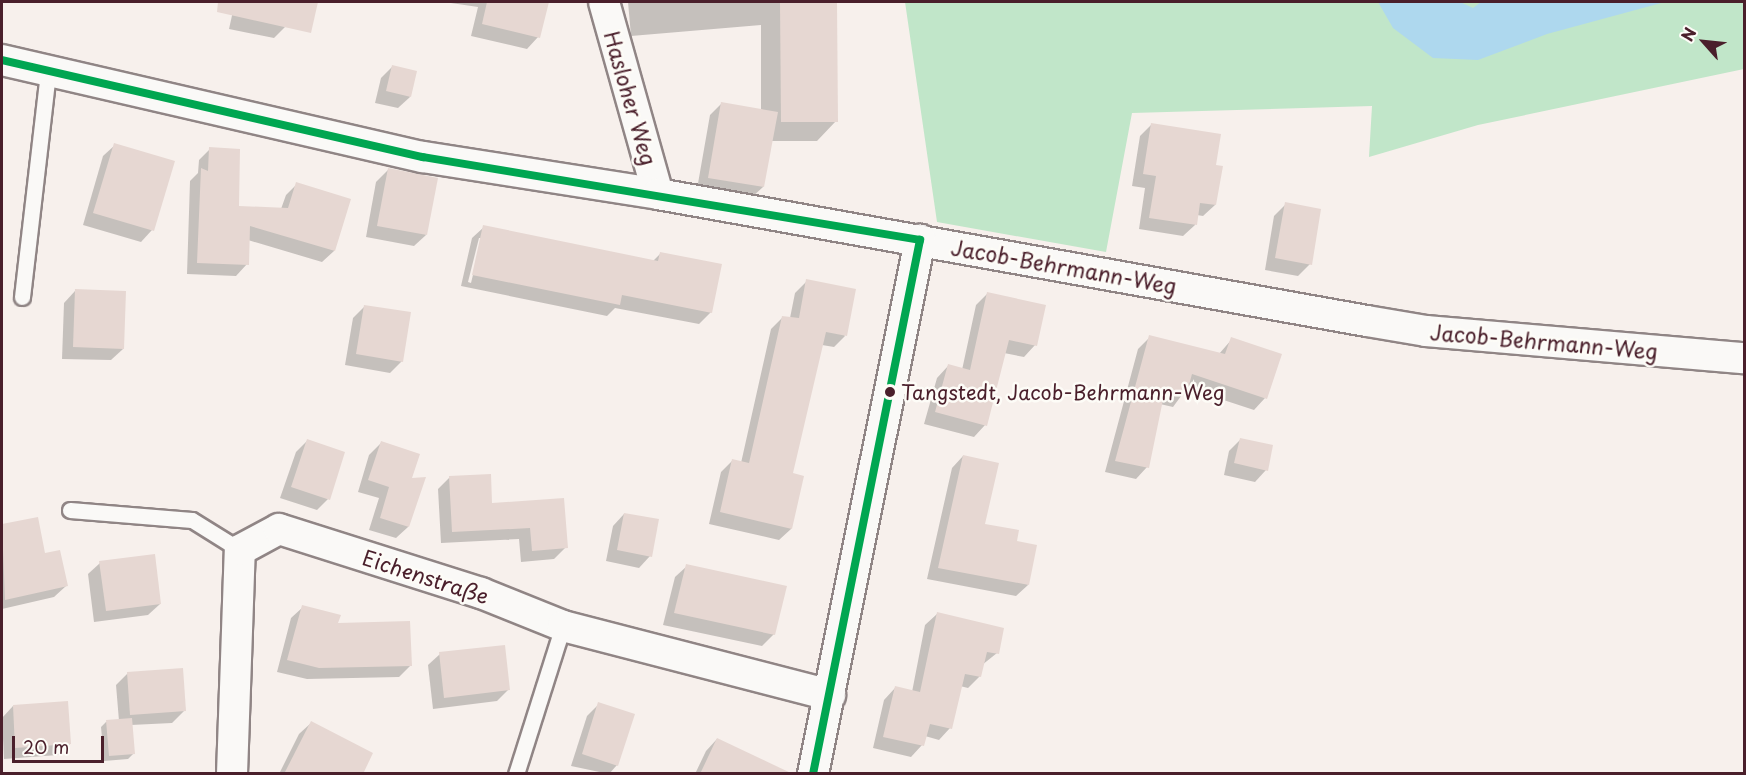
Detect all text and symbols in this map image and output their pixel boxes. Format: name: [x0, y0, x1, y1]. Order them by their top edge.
north arrow: [1674, 12, 1734, 72]
text: N: [1674, 23, 1702, 45]
street label: Hasloher Weg: [600, 27, 662, 169]
street label: Jacob-Behrmann-Weg: [949, 234, 1179, 298]
street label: Jacob-Behrmann-Weg: [1429, 318, 1659, 364]
place label: Tangstedt, Jacob-Behrmann-Weg: [901, 380, 1225, 404]
marker: Tangstedt, Jacob-Behrmann-Weg: [884, 386, 896, 398]
street label: Eichenstraße: [360, 544, 492, 608]
scale bar: [15, 724, 106, 762]
text: 20 m: [23, 733, 69, 760]

